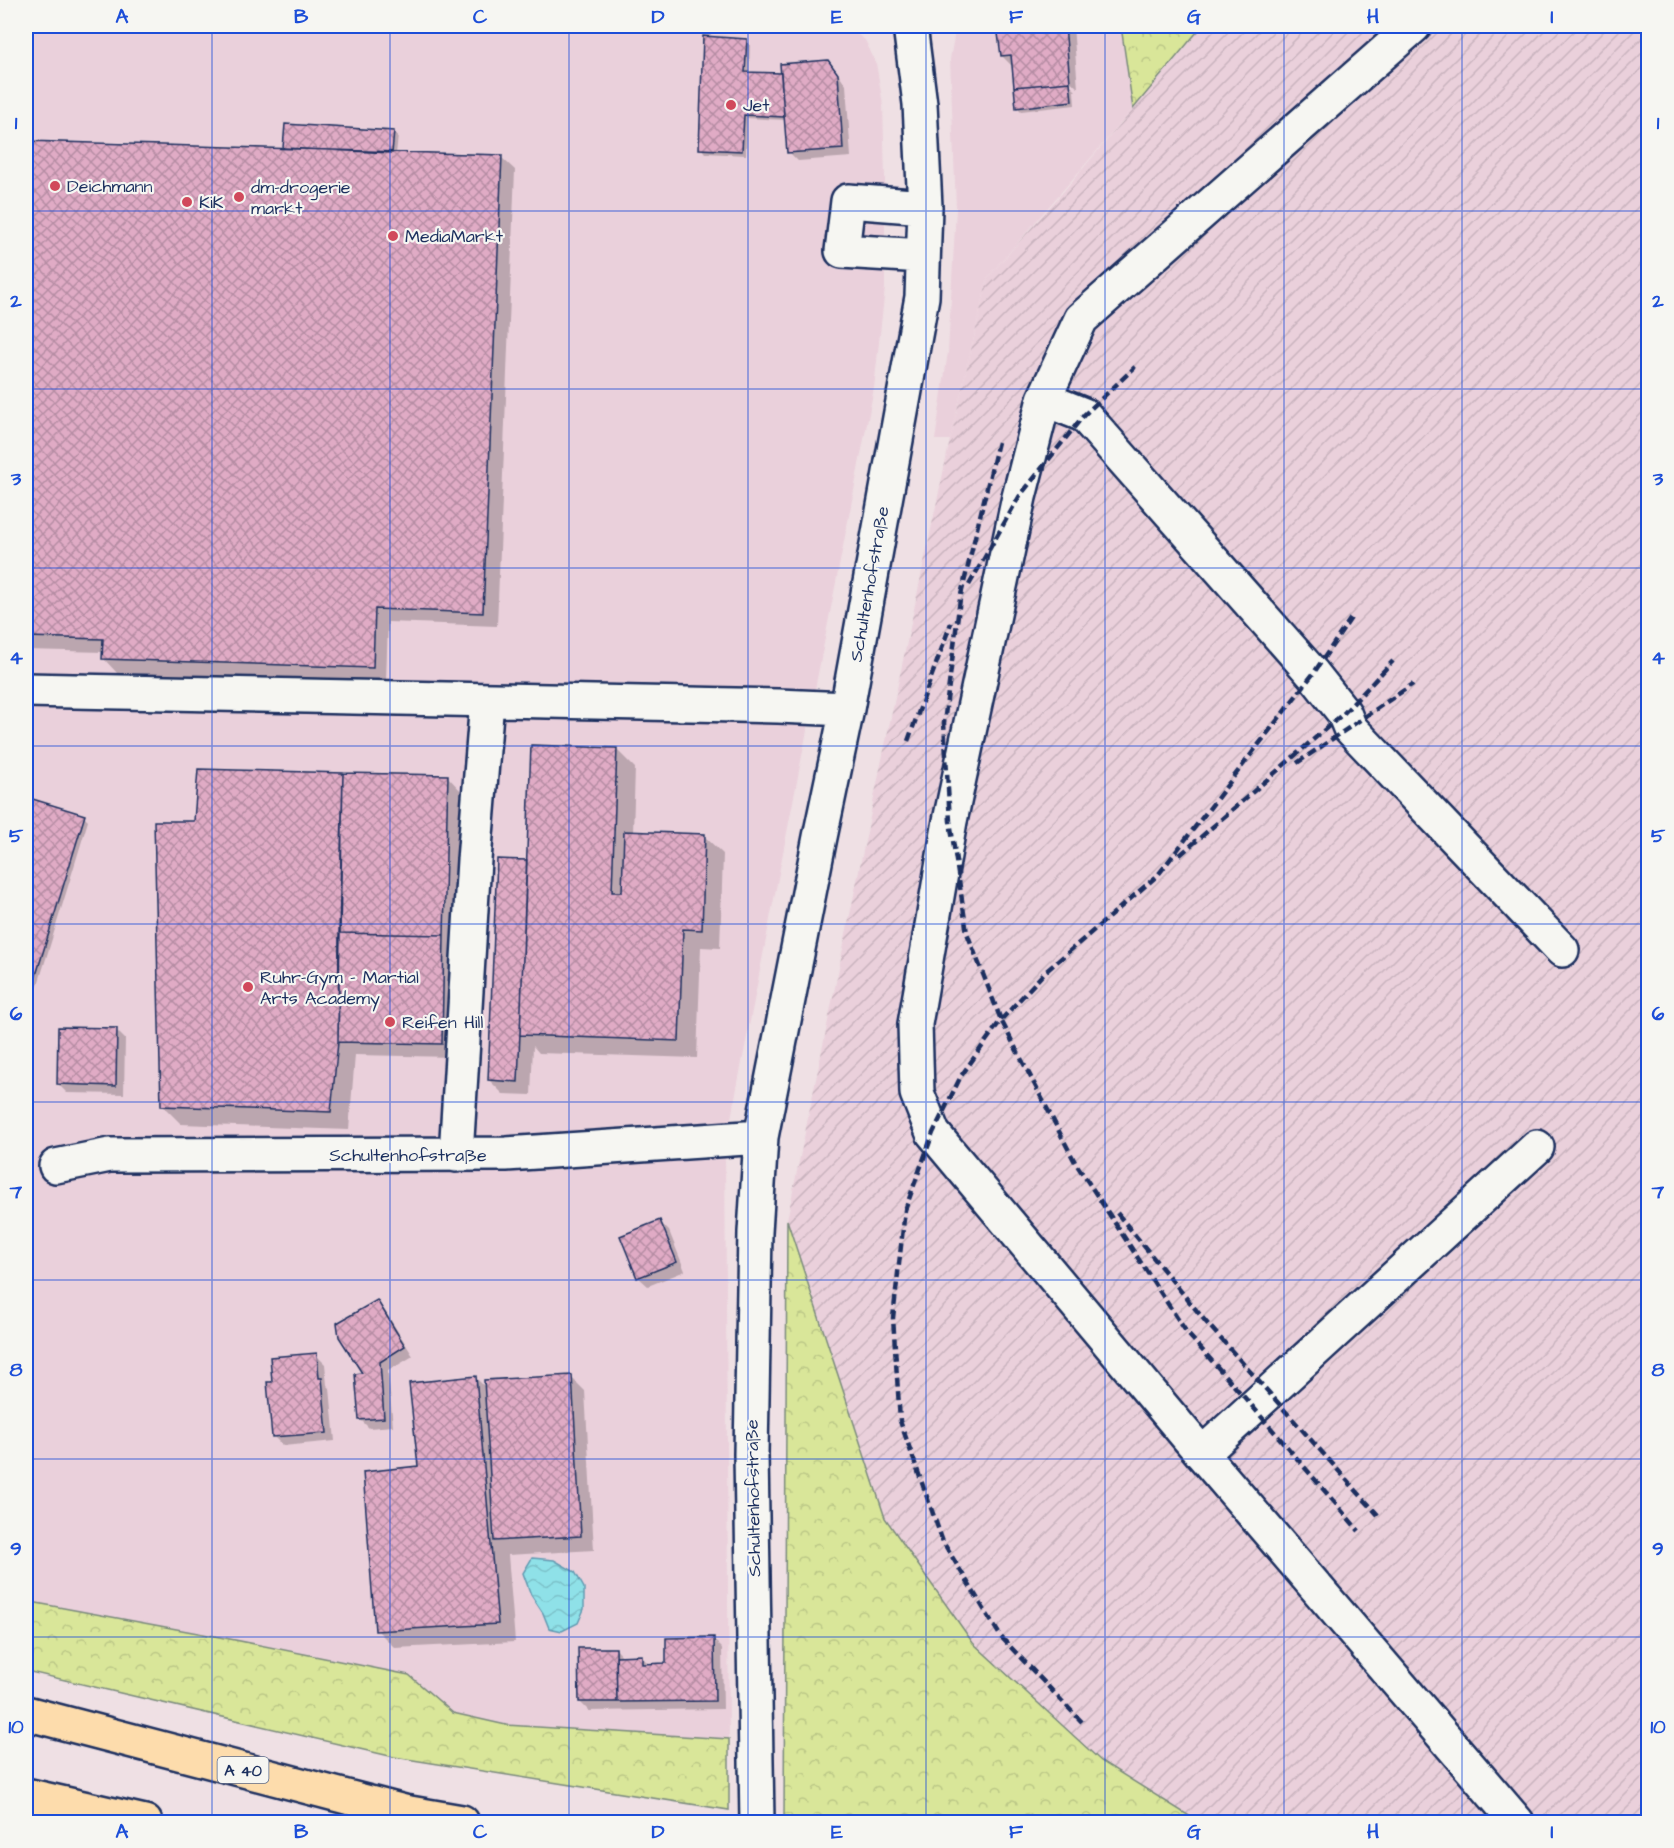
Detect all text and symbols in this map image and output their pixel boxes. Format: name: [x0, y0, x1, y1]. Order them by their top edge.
text: A: [116, 3, 129, 31]
text: B: [294, 3, 309, 31]
text: C: [473, 3, 488, 31]
text: D: [652, 3, 665, 31]
text: E: [831, 3, 843, 31]
text: F: [1009, 3, 1024, 31]
text: G: [1187, 3, 1201, 31]
text: H: [1367, 3, 1379, 31]
text: I: [1550, 3, 1554, 31]
place label: Jet: [743, 93, 770, 118]
marker: Jet: [724, 98, 738, 112]
text: 1: [15, 109, 18, 137]
text: 1: [1657, 109, 1660, 137]
place label: Deichmann: [67, 174, 153, 199]
place label: dm-drogerie markt: [251, 175, 351, 221]
marker: Deichmann: [48, 179, 62, 193]
place label: KiK: [199, 190, 224, 215]
marker: dm-drogerie markt: [232, 190, 246, 204]
marker: KiK: [180, 195, 194, 209]
place label: MediaMarkt: [405, 224, 504, 249]
marker: MediaMarkt: [386, 229, 400, 243]
text: 2: [9, 287, 22, 315]
text: 2: [1651, 287, 1664, 315]
text: 3: [10, 465, 22, 493]
text: 3: [1652, 465, 1664, 493]
street label: Schultenhofstraße: [844, 504, 896, 664]
text: 4: [9, 644, 23, 672]
text: 4: [1651, 644, 1665, 672]
text: 5: [9, 822, 24, 850]
text: 5: [1651, 822, 1666, 850]
place label: Ruhr-Gym – Martial Arts Academy: [260, 965, 419, 1012]
marker: Ruhr-Gym – Martial Arts Academy: [241, 980, 255, 994]
text: 6: [10, 1000, 23, 1028]
text: 6: [1652, 1000, 1665, 1028]
place label: Reifen Hill: [402, 1010, 483, 1035]
marker: Reifen Hill: [383, 1015, 397, 1029]
street label: Schultenhofstraße: [329, 1143, 487, 1168]
text: 7: [9, 1178, 23, 1206]
text: 7: [1651, 1178, 1665, 1206]
text: 8: [10, 1356, 23, 1384]
text: 8: [1652, 1356, 1665, 1384]
street label: Schultenhofstraße: [740, 1419, 767, 1577]
text: 9: [10, 1535, 22, 1563]
text: 9: [1652, 1535, 1664, 1563]
text: 10: [8, 1713, 24, 1741]
text: 10: [1650, 1713, 1666, 1741]
road number: A 40: [218, 1757, 268, 1783]
text: A: [116, 1818, 129, 1846]
text: B: [294, 1818, 309, 1846]
text: C: [473, 1818, 488, 1846]
text: D: [652, 1818, 665, 1846]
text: E: [831, 1818, 843, 1846]
text: F: [1009, 1818, 1024, 1846]
text: G: [1187, 1818, 1201, 1846]
text: H: [1367, 1818, 1379, 1846]
text: I: [1550, 1818, 1554, 1846]

